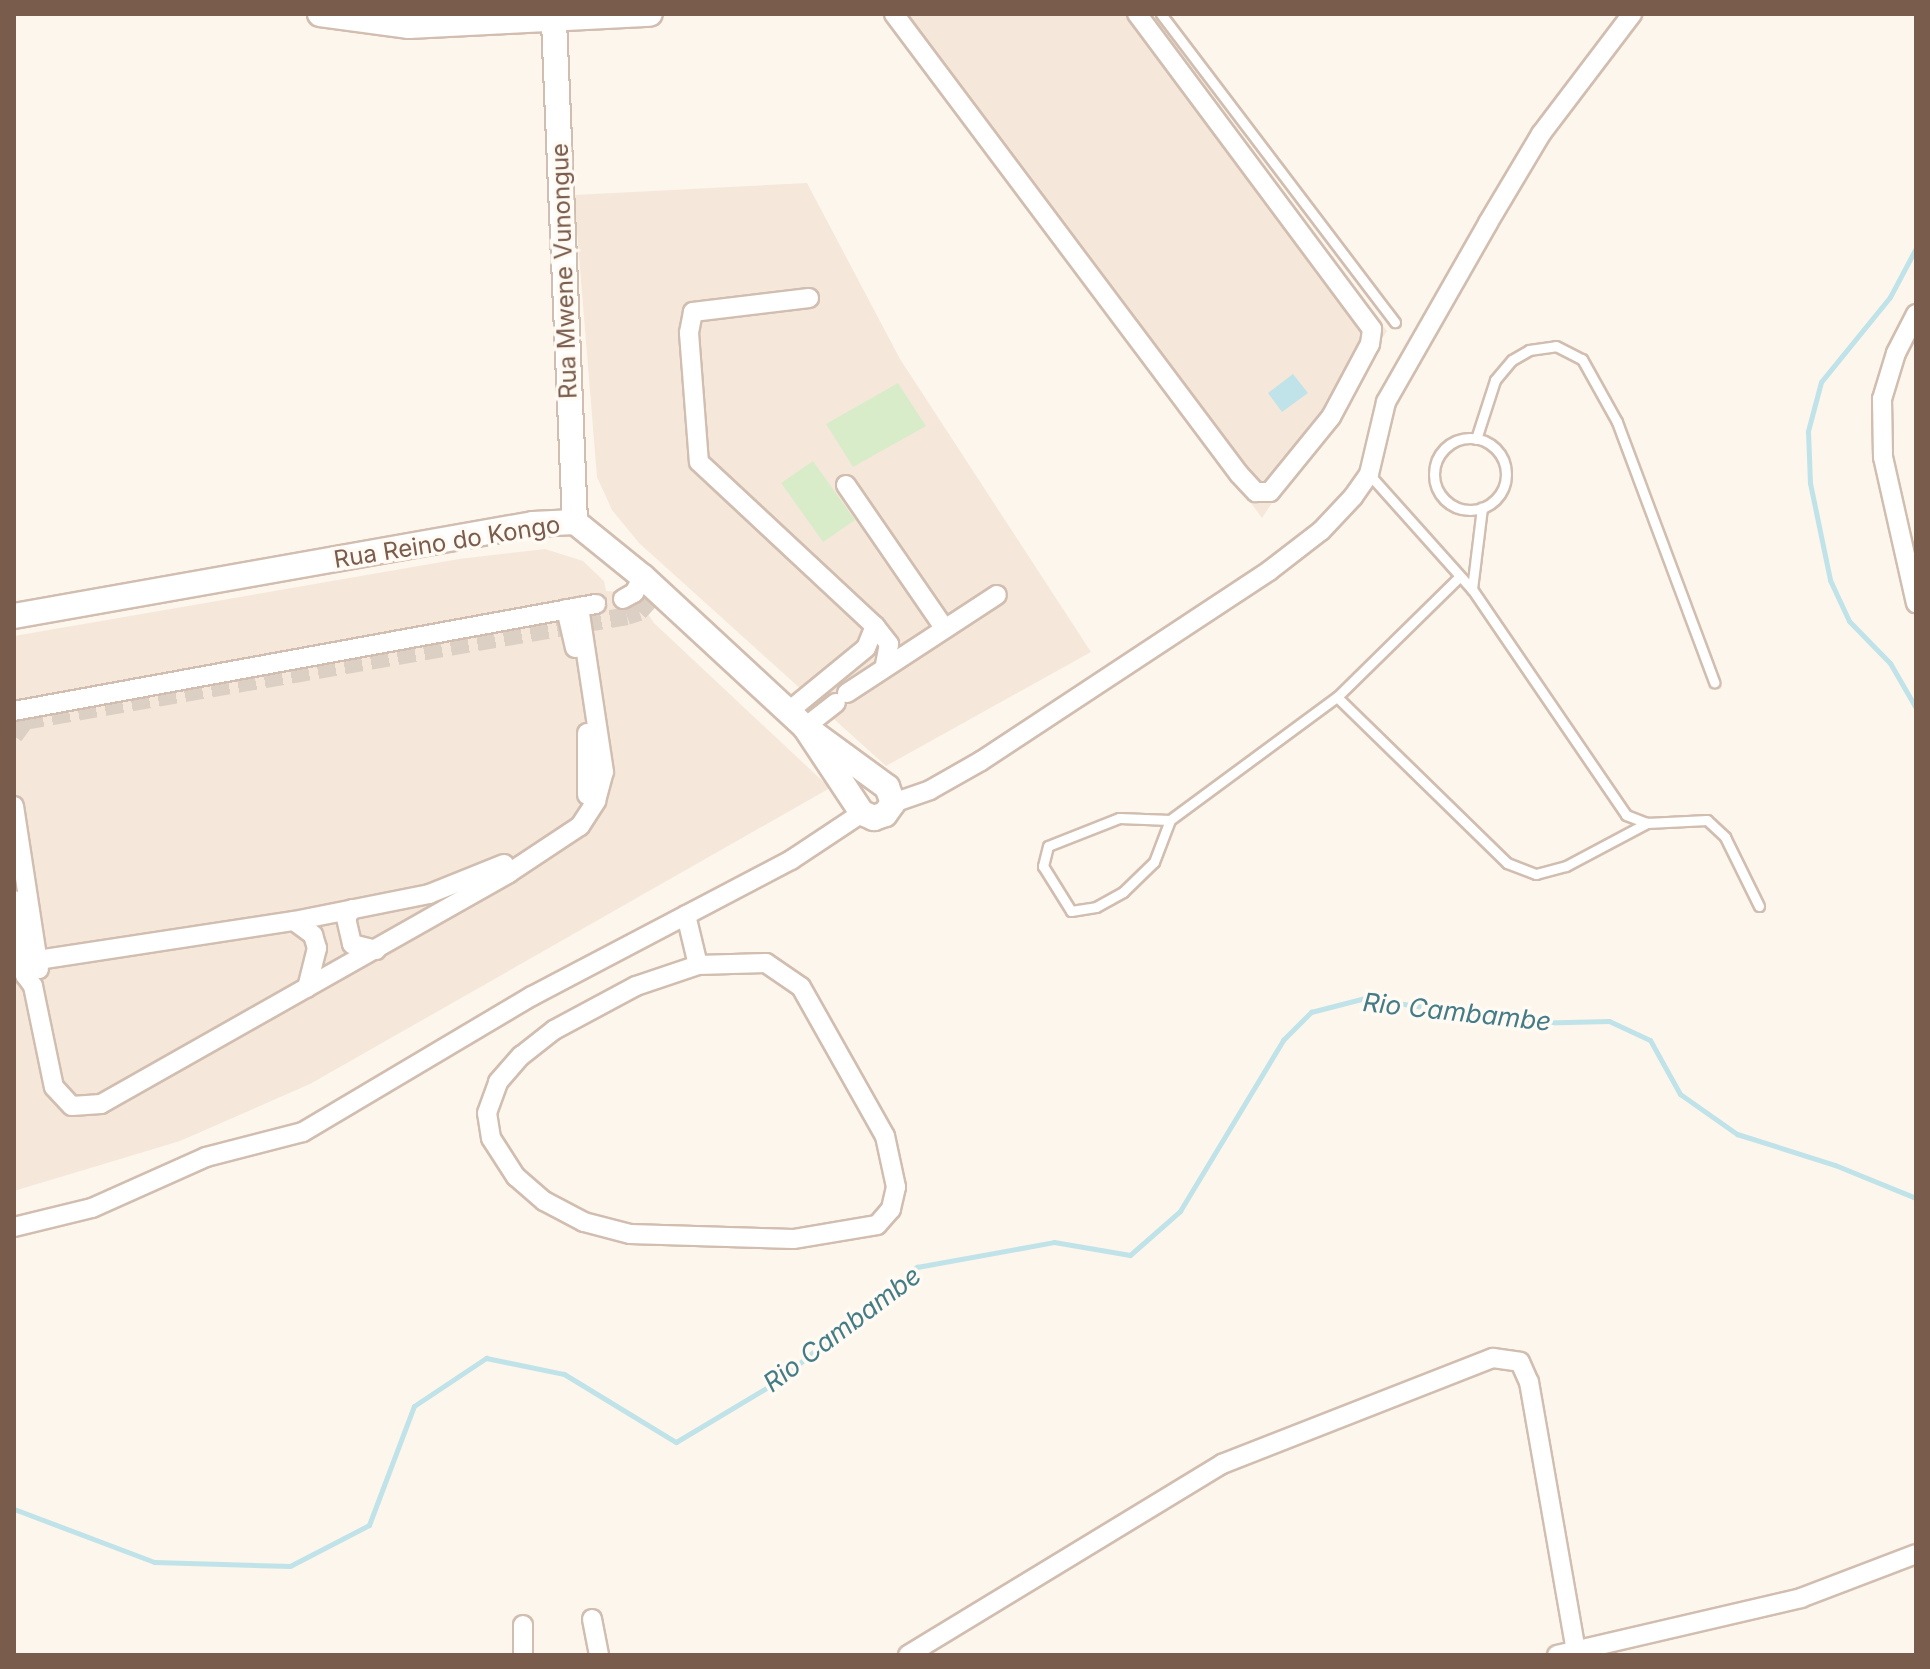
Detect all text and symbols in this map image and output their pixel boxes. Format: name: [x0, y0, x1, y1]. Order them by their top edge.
street label: Rua Mwene Vunongue: [545, 143, 583, 399]
street label: Rua Reino do Kongo: [332, 510, 562, 574]
water label: Rio Cambambe: [1361, 987, 1553, 1037]
water label: Rio Cambambe: [757, 1260, 927, 1398]

